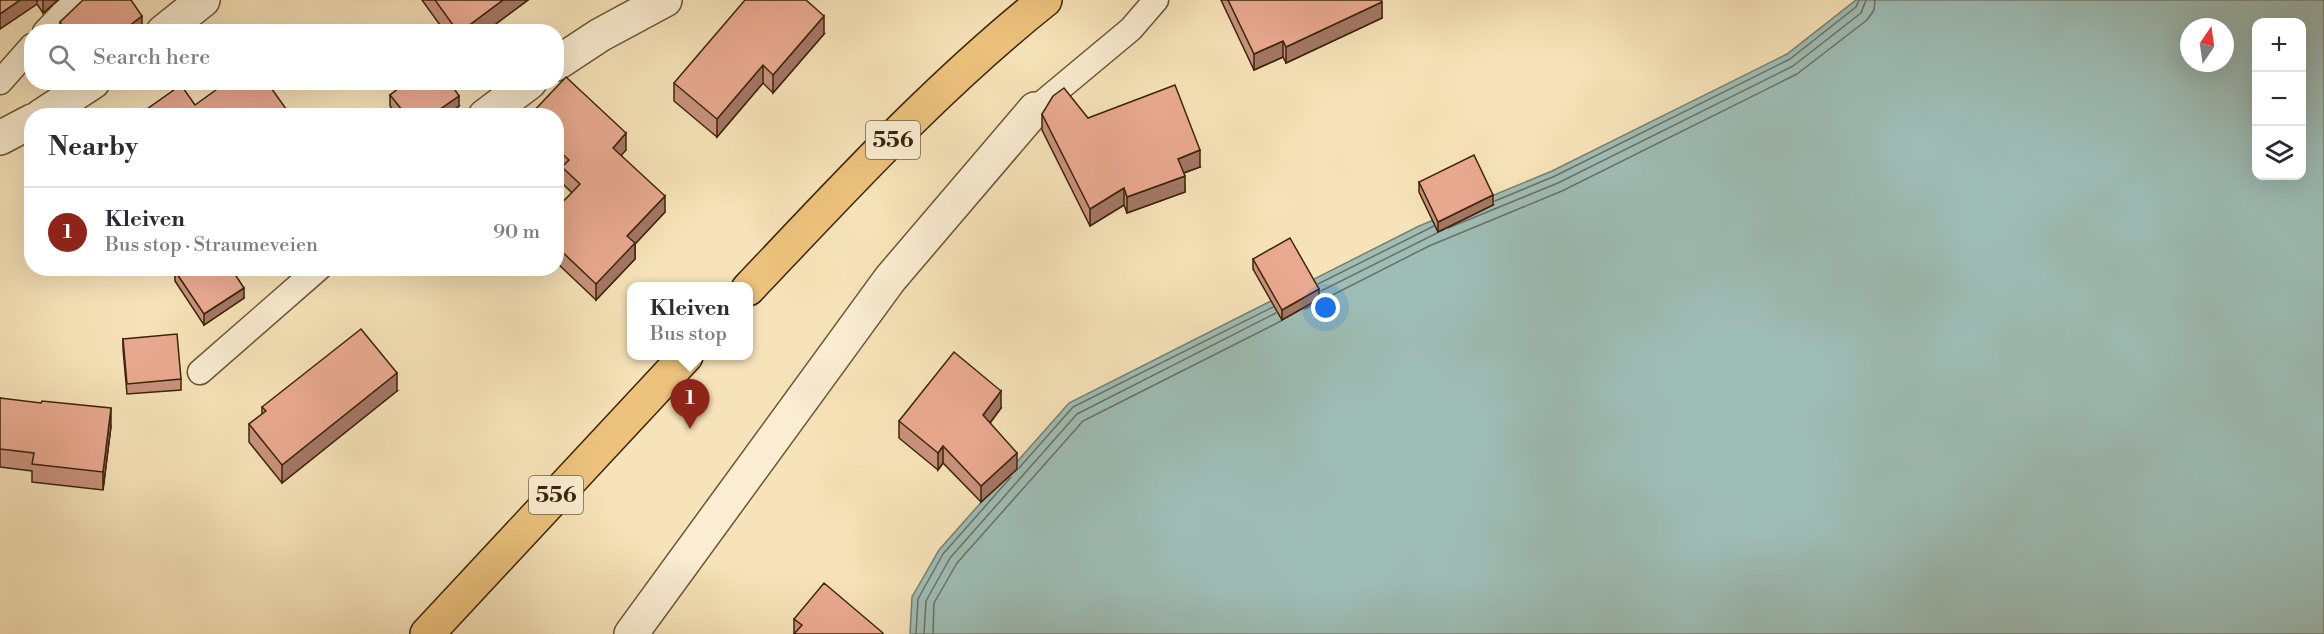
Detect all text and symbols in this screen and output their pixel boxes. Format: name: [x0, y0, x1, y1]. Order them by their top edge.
north arrow: [2180, 18, 2234, 72]
map controls: [2252, 18, 2306, 180]
button: +: [2252, 18, 2306, 72]
search box: [24, 24, 564, 90]
icon: search: [45, 41, 78, 74]
text: Search here: [93, 44, 210, 71]
button: −: [2252, 72, 2306, 126]
road number: 556: [866, 121, 920, 159]
button: layers: [2252, 126, 2306, 180]
text: Nearby: [48, 131, 138, 163]
text: Kleiven: [105, 206, 185, 233]
text: 1: [63, 220, 72, 245]
text: 90 m: [493, 220, 540, 245]
text: Bus stop · Straumeveien: [105, 233, 318, 258]
popup: [627, 282, 753, 360]
your location: [1311, 293, 1340, 322]
text: Kleiven: [650, 295, 730, 322]
text: Bus stop: [650, 322, 727, 347]
pin: 1: [670, 380, 710, 429]
road number: 556: [529, 476, 583, 514]

